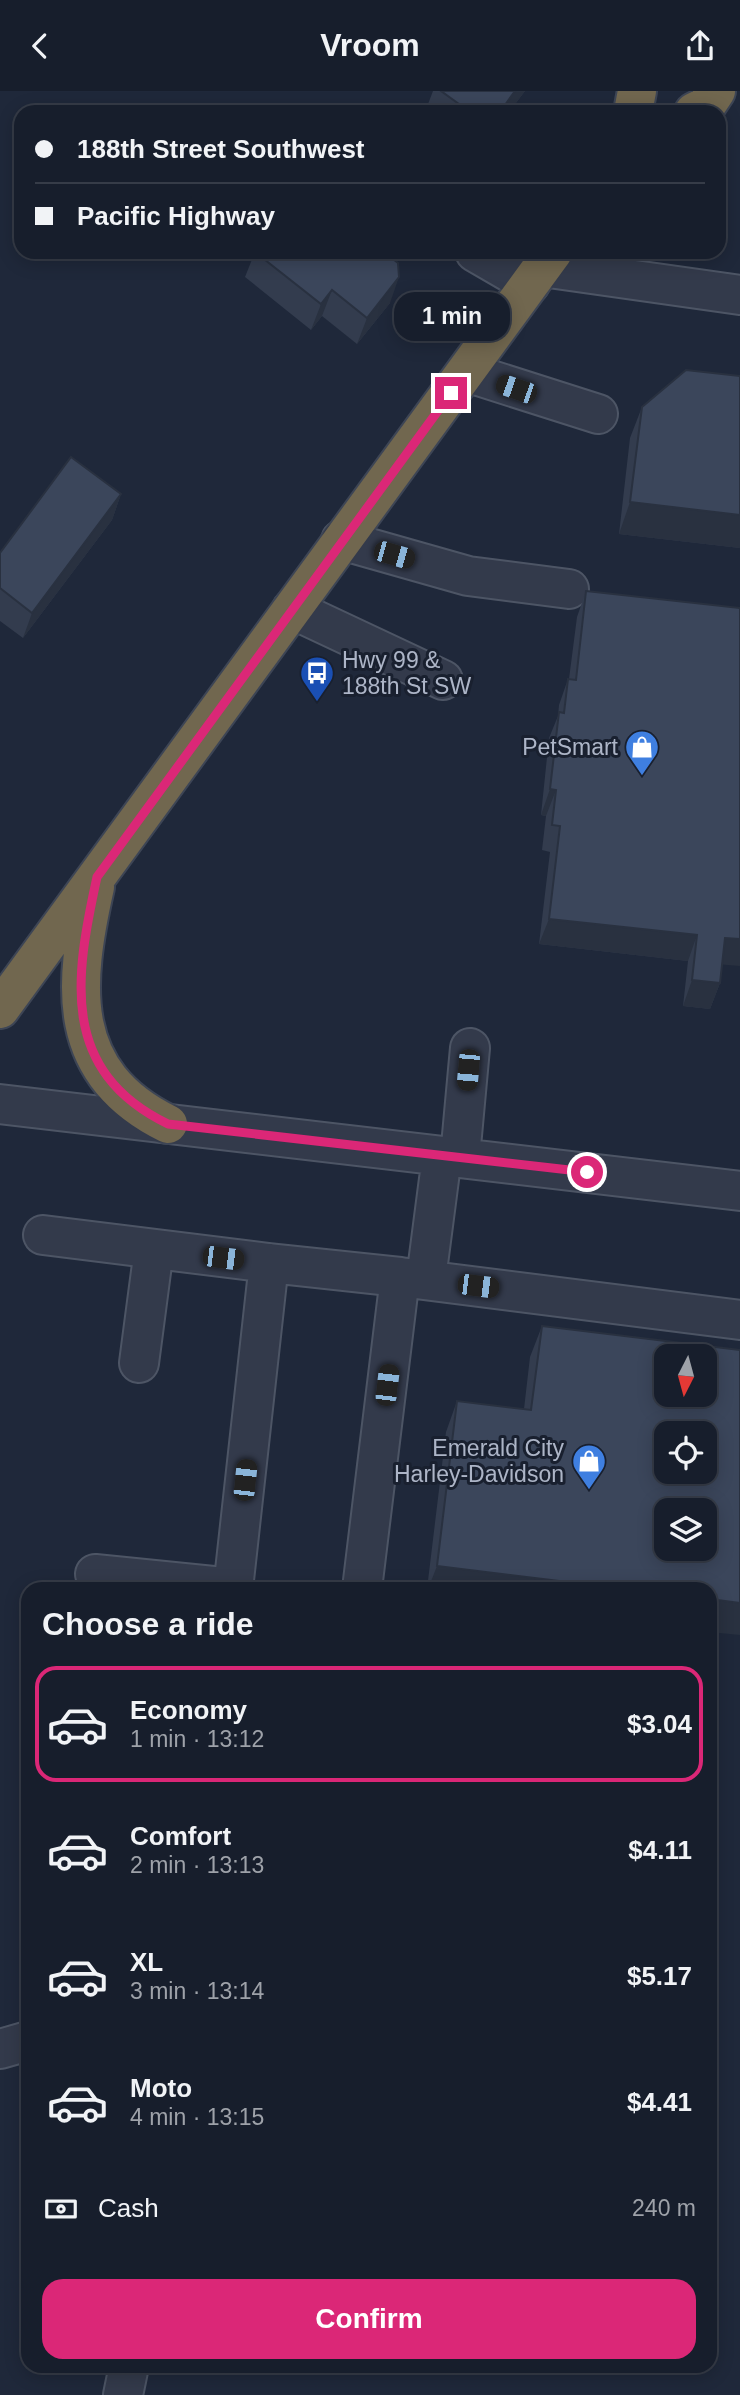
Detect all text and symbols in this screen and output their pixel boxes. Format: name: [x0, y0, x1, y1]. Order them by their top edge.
icon: back: [21, 27, 59, 65]
text: Vroom: [320, 27, 420, 63]
icon: share: [681, 27, 719, 65]
text: 188th Street Southwest: [77, 134, 365, 164]
text: Pacific Highway: [77, 201, 275, 231]
callout: 1 min: [393, 292, 509, 341]
text: 1 min: [422, 303, 482, 329]
car: [493, 372, 540, 406]
route end: [435, 377, 467, 409]
car: [371, 539, 418, 571]
place label: Hwy 99 & 188th St SW: [342, 647, 471, 699]
bus stop icon: Hwy 99 & 188th St SW: [298, 654, 336, 703]
shop icon: PetSmart: [623, 728, 661, 777]
place label: PetSmart: [522, 734, 619, 760]
car: [456, 1048, 481, 1092]
route start: [571, 1156, 603, 1188]
car: [201, 1245, 246, 1271]
car: [456, 1273, 501, 1299]
north arrow: [654, 1344, 718, 1407]
map controls: [654, 1344, 717, 1561]
car: [375, 1363, 400, 1407]
button: locate: [654, 1421, 717, 1484]
place label: Emerald City Harley-Davidson: [394, 1435, 564, 1487]
shop icon: Emerald City Harley-Davidson: [570, 1442, 608, 1491]
car: [233, 1458, 258, 1502]
button: layers: [654, 1498, 717, 1561]
text: Choose a ride: [42, 1606, 254, 1642]
icon: car: [46, 1693, 109, 1756]
text: Economy: [130, 1695, 247, 1725]
text: $3.04: [627, 1709, 692, 1739]
text: 1 min · 13:12: [130, 1726, 264, 1752]
icon: car: [46, 1819, 109, 1882]
text: Comfort: [130, 1821, 231, 1851]
text: $4.11: [628, 1835, 692, 1865]
text: 2 min · 13:13: [130, 1852, 264, 1878]
icon: car: [46, 1945, 109, 2008]
text: XL: [130, 1947, 163, 1977]
text: $5.17: [627, 1961, 692, 1991]
text: 3 min · 13:14: [130, 1978, 264, 2004]
icon: car: [46, 2071, 109, 2134]
text: Moto: [130, 2073, 192, 2103]
text: $4.41: [627, 2087, 692, 2117]
text: 4 min · 13:15: [130, 2104, 264, 2130]
icon: cash: [42, 2190, 80, 2228]
text: Cash: [98, 2193, 159, 2223]
text: 240 m: [632, 2195, 696, 2221]
button: Confirm: [42, 2279, 696, 2359]

